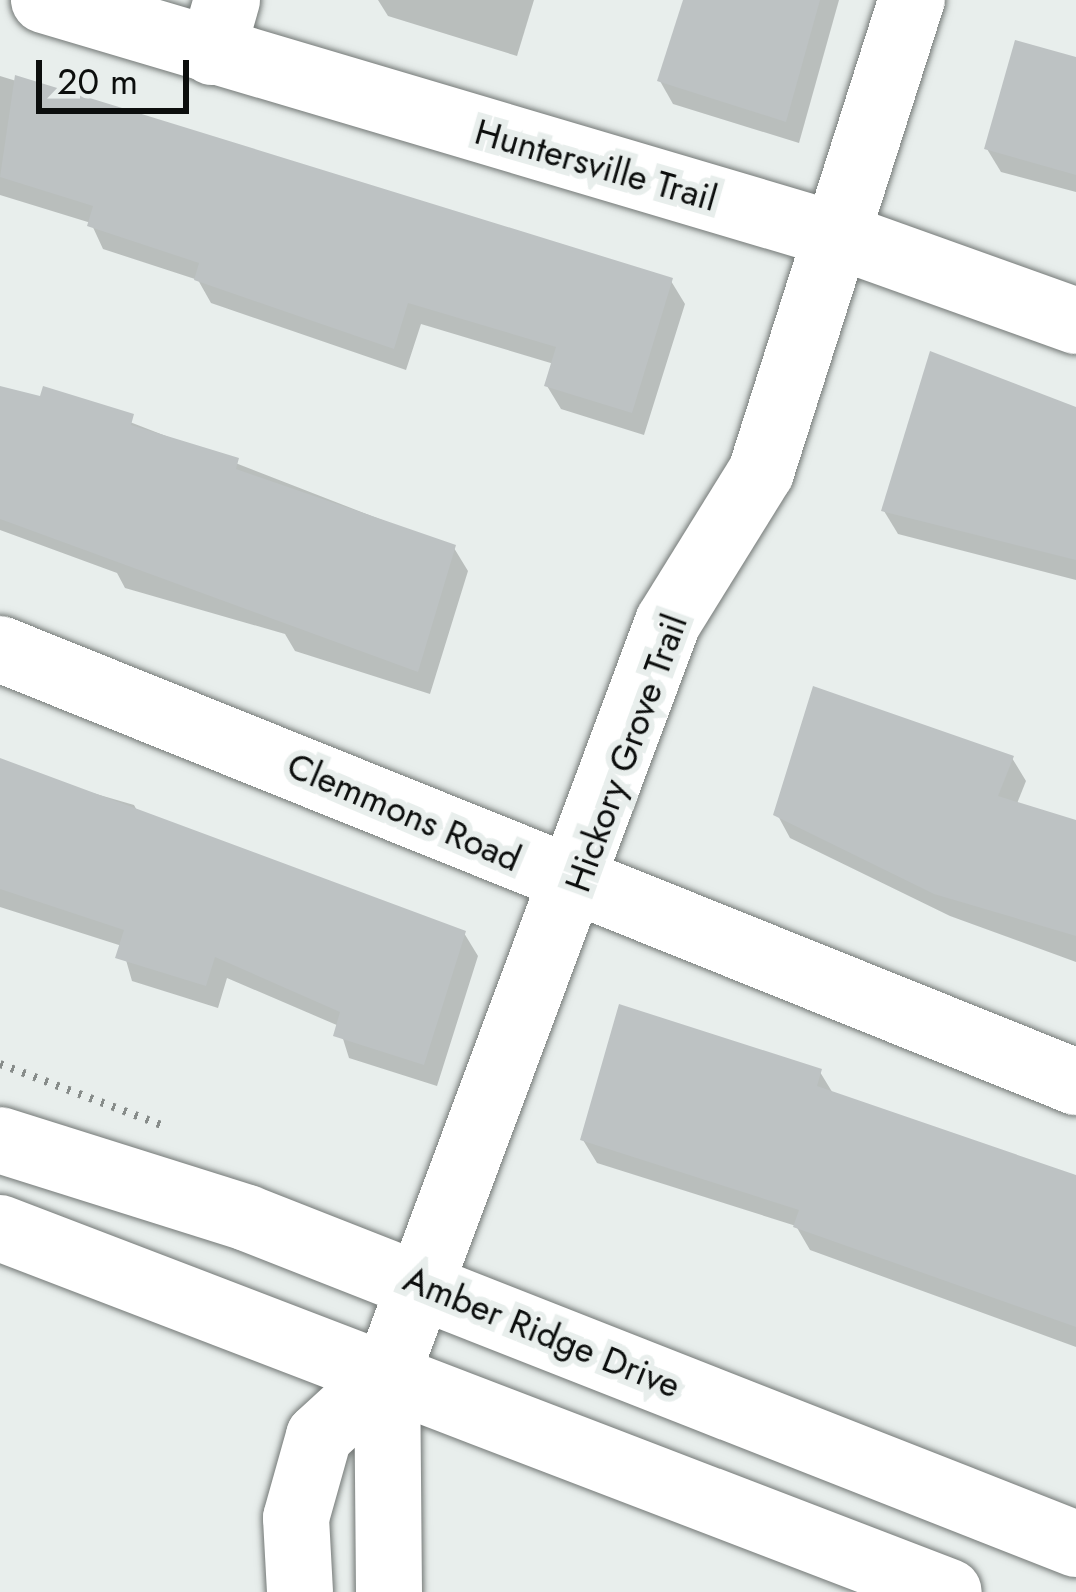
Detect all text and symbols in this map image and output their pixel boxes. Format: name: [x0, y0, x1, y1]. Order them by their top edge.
scale bar: [42, 36, 195, 110]
text: 20 m: [57, 55, 138, 107]
street label: Huntersville Trail: [470, 110, 722, 220]
street label: Hickory Grove Trail: [556, 608, 696, 898]
street label: Clemmons Road: [281, 743, 527, 881]
street label: Amber Ridge Drive: [398, 1257, 686, 1407]

